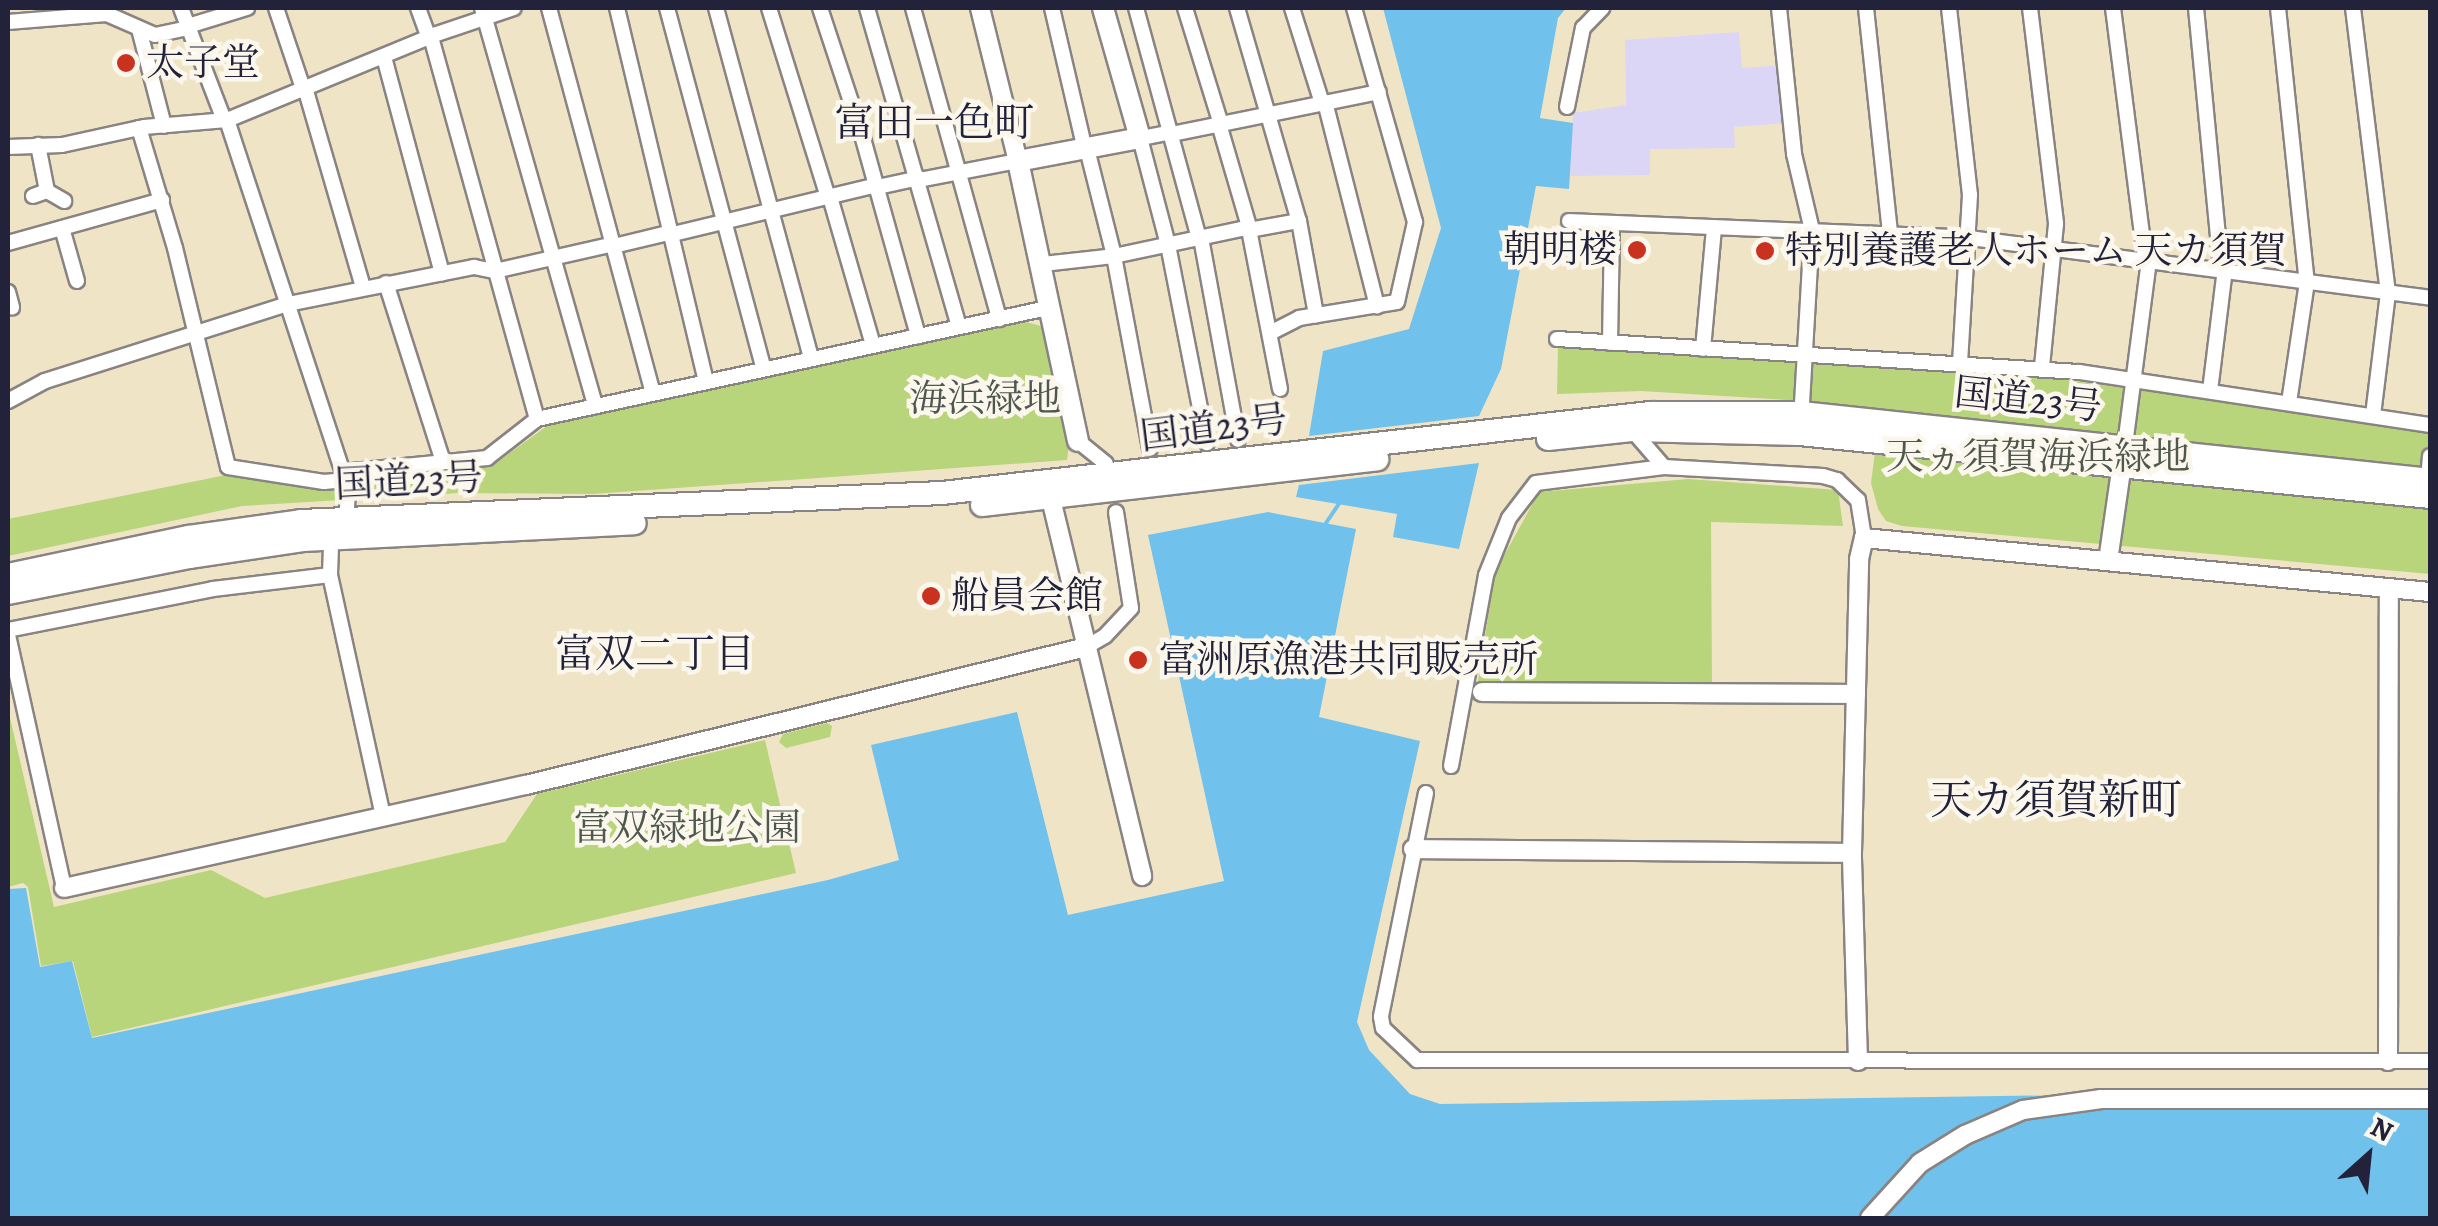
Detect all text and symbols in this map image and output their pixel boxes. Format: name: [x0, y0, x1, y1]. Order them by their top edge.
place label: 太子堂: [146, 40, 260, 86]
marker: 太子堂: [115, 52, 137, 74]
district label: 富田一色町: [834, 99, 1034, 147]
place label: 朝明楼: [1503, 227, 1617, 273]
place label: 特別養護老人ホーム 天カ須賀: [1785, 228, 2287, 274]
marker: 朝明楼: [1626, 239, 1648, 261]
marker: 特別養護老人ホーム 天カ須賀: [1754, 240, 1776, 262]
street label: 国道23号: [1952, 370, 2104, 430]
park label: 海浜緑地: [909, 376, 1061, 422]
street label: 国道23号: [1138, 396, 1290, 460]
park label: 天ヵ須賀海浜緑地: [1886, 434, 2190, 480]
street label: 国道23号: [334, 454, 484, 508]
place label: 船員会館: [951, 573, 1103, 619]
marker: 船員会館: [920, 585, 942, 607]
district label: 富双二丁目: [555, 630, 755, 678]
place label: 富洲原漁港共同販売所: [1158, 637, 1538, 683]
marker: 富洲原漁港共同販売所: [1127, 649, 1149, 671]
district label: 天カ須賀新町: [1930, 775, 2182, 825]
park label: 富双緑地公園: [573, 805, 801, 851]
north arrow: [2318, 1106, 2418, 1206]
text: N: [2364, 1108, 2399, 1151]

